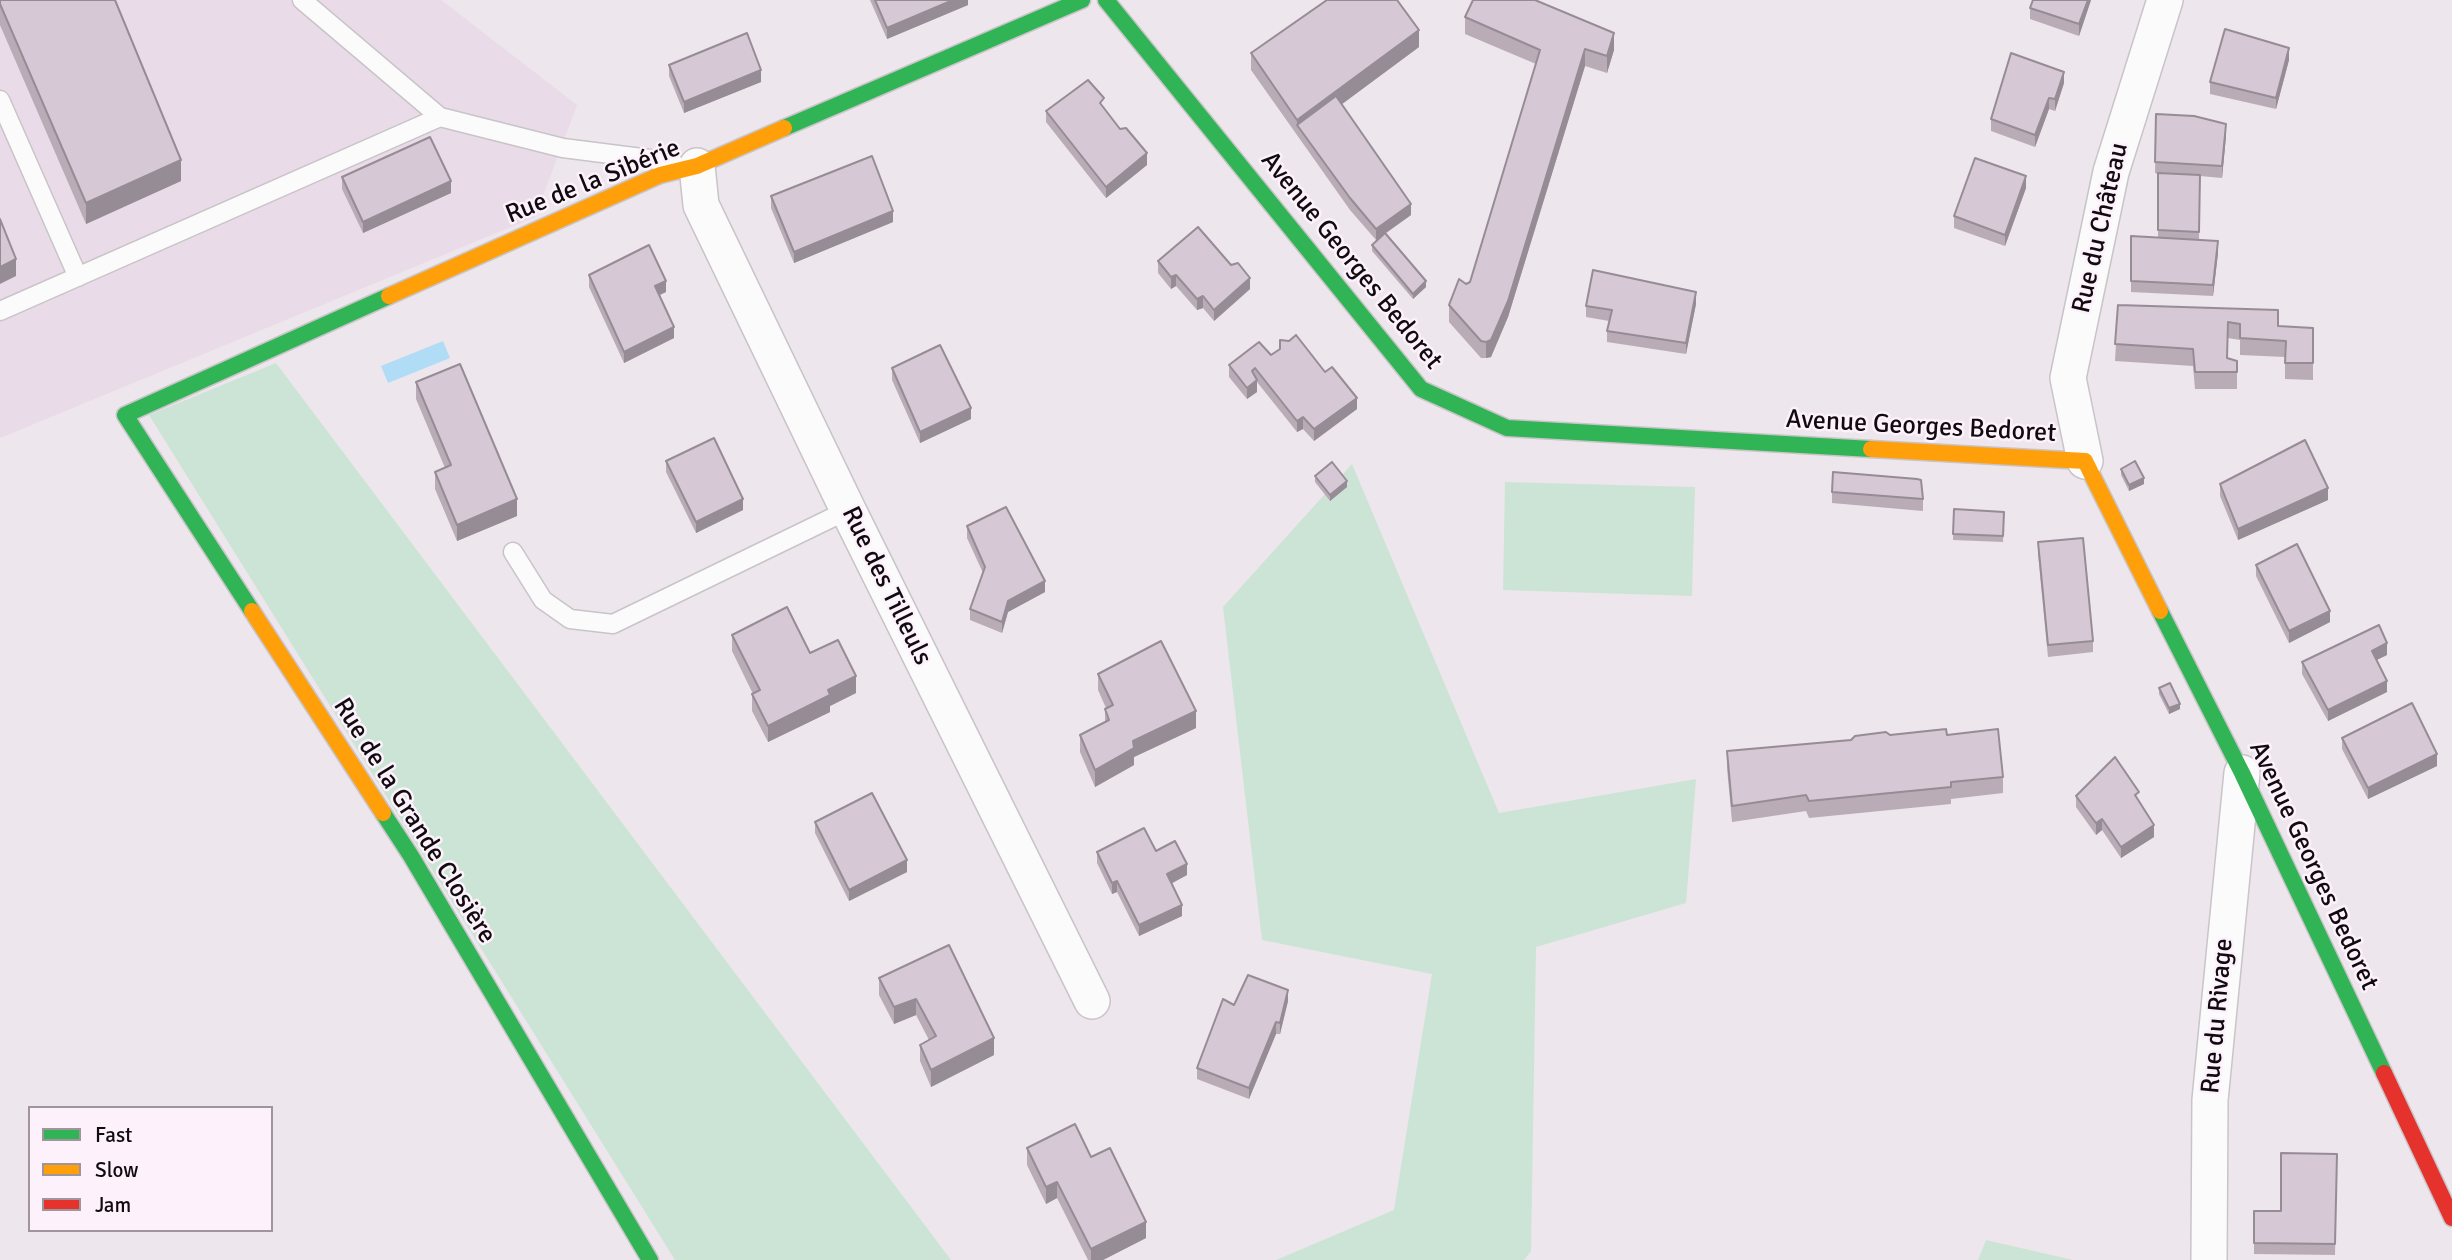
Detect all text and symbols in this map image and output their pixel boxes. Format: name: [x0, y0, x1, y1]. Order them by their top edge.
street label: Rue de la Sibérie: [501, 133, 685, 231]
street label: Rue du Château: [2066, 140, 2136, 316]
street label: Avenue Georges Bedoret: [1254, 146, 1448, 376]
street label: Avenue Georges Bedoret: [1785, 404, 2057, 450]
street label: Rue des Tilleuls: [834, 502, 938, 670]
street label: Rue de la Grande Closière: [326, 693, 502, 949]
street label: Avenue Georges Bedoret: [2242, 737, 2384, 995]
street label: Rue du Rivage: [2196, 937, 2240, 1095]
legend: [28, 1106, 273, 1232]
text: Fast: [95, 1122, 132, 1148]
text: Slow: [95, 1157, 139, 1183]
text: Jam: [95, 1192, 131, 1218]

